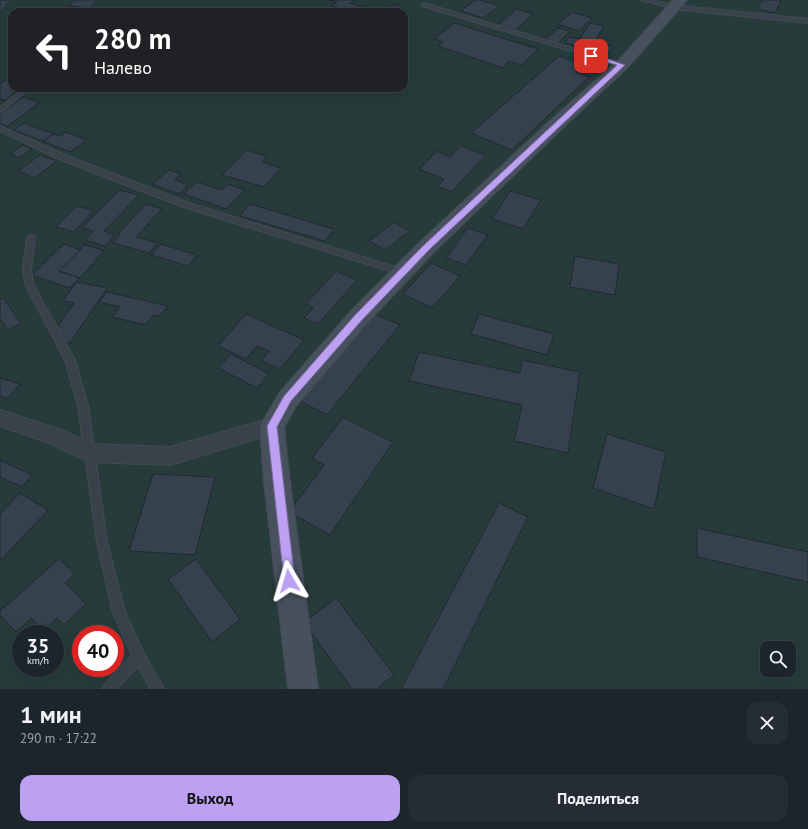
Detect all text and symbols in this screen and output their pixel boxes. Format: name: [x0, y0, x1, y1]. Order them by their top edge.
text: 280 m: [94, 20, 171, 57]
icon: left: [28, 24, 80, 76]
pin: [574, 39, 608, 73]
icon: arrive: [580, 45, 602, 67]
text: Налево: [94, 56, 152, 79]
position arrow: [268, 560, 310, 602]
speed limit sign: 40: [72, 625, 124, 677]
text: 35: [27, 633, 49, 659]
map controls: [760, 641, 796, 677]
button: search: [760, 641, 796, 677]
text: km/h: [27, 654, 49, 667]
text: 1 мин: [20, 699, 82, 730]
button: close: [746, 702, 788, 744]
text: 290 m · 17:22: [20, 730, 97, 747]
button: Выход: [20, 775, 400, 821]
button: Поделиться: [408, 775, 788, 821]

